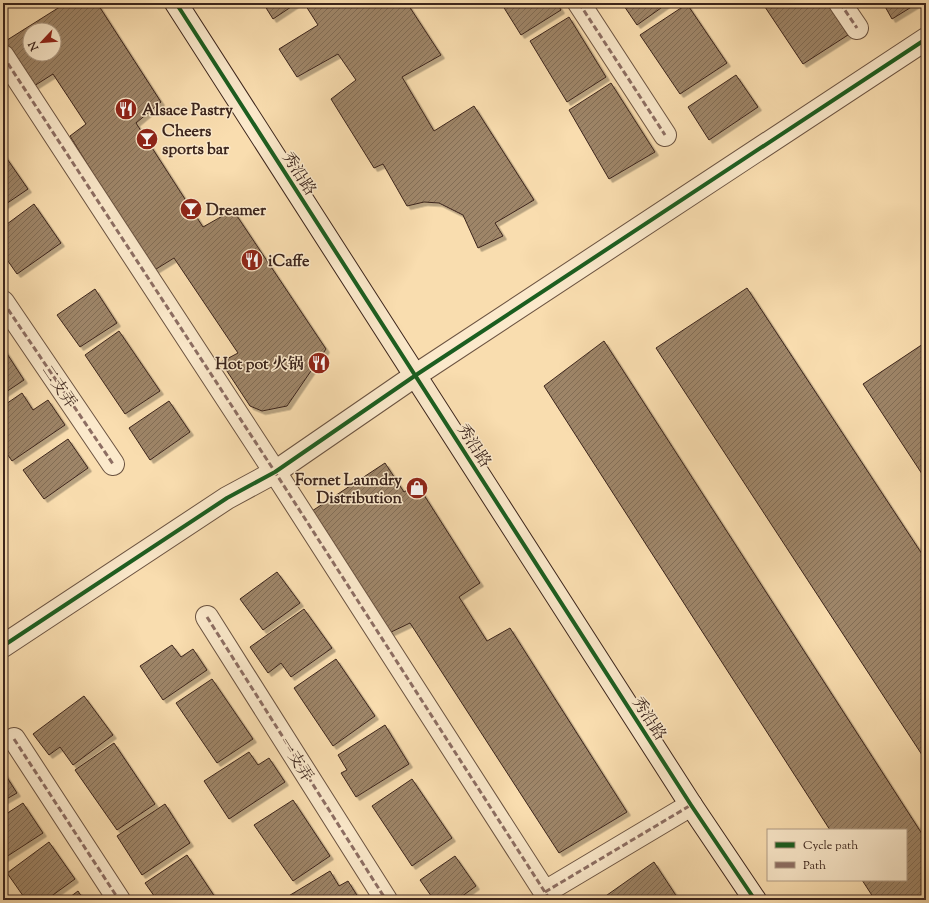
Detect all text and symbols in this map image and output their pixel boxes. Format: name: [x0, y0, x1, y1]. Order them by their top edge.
north arrow: [22, 22, 62, 62]
text: N: [25, 38, 43, 54]
restaurant icon: Alsace Pastry: [113, 96, 139, 122]
place label: Alsace Pastry: [142, 100, 233, 123]
place label: Cheers sports bar: [162, 121, 230, 162]
bar icon: Cheers sports bar: [134, 126, 160, 152]
street label: 秀沿路: [275, 148, 321, 201]
bar icon: Dreamer: [178, 196, 204, 222]
place label: Dreamer: [206, 200, 267, 223]
restaurant icon: iCaffe: [239, 247, 265, 273]
place label: iCaffe: [268, 251, 310, 274]
restaurant icon: Hot pot 火锅: [306, 350, 332, 376]
place label: Hot pot 火锅: [215, 354, 304, 377]
street label: 二支弄: [35, 361, 81, 414]
street label: 秀沿路: [450, 420, 496, 473]
place label: Fornet Laundry Distribution: [295, 470, 403, 511]
shop icon: Fornet Laundry Distribution: [404, 475, 430, 501]
street label: 秀沿路: [625, 693, 671, 746]
street label: 一支弄: [272, 734, 317, 787]
legend: [767, 829, 907, 881]
text: Cycle path: [803, 837, 858, 855]
text: Path: [803, 857, 826, 875]

